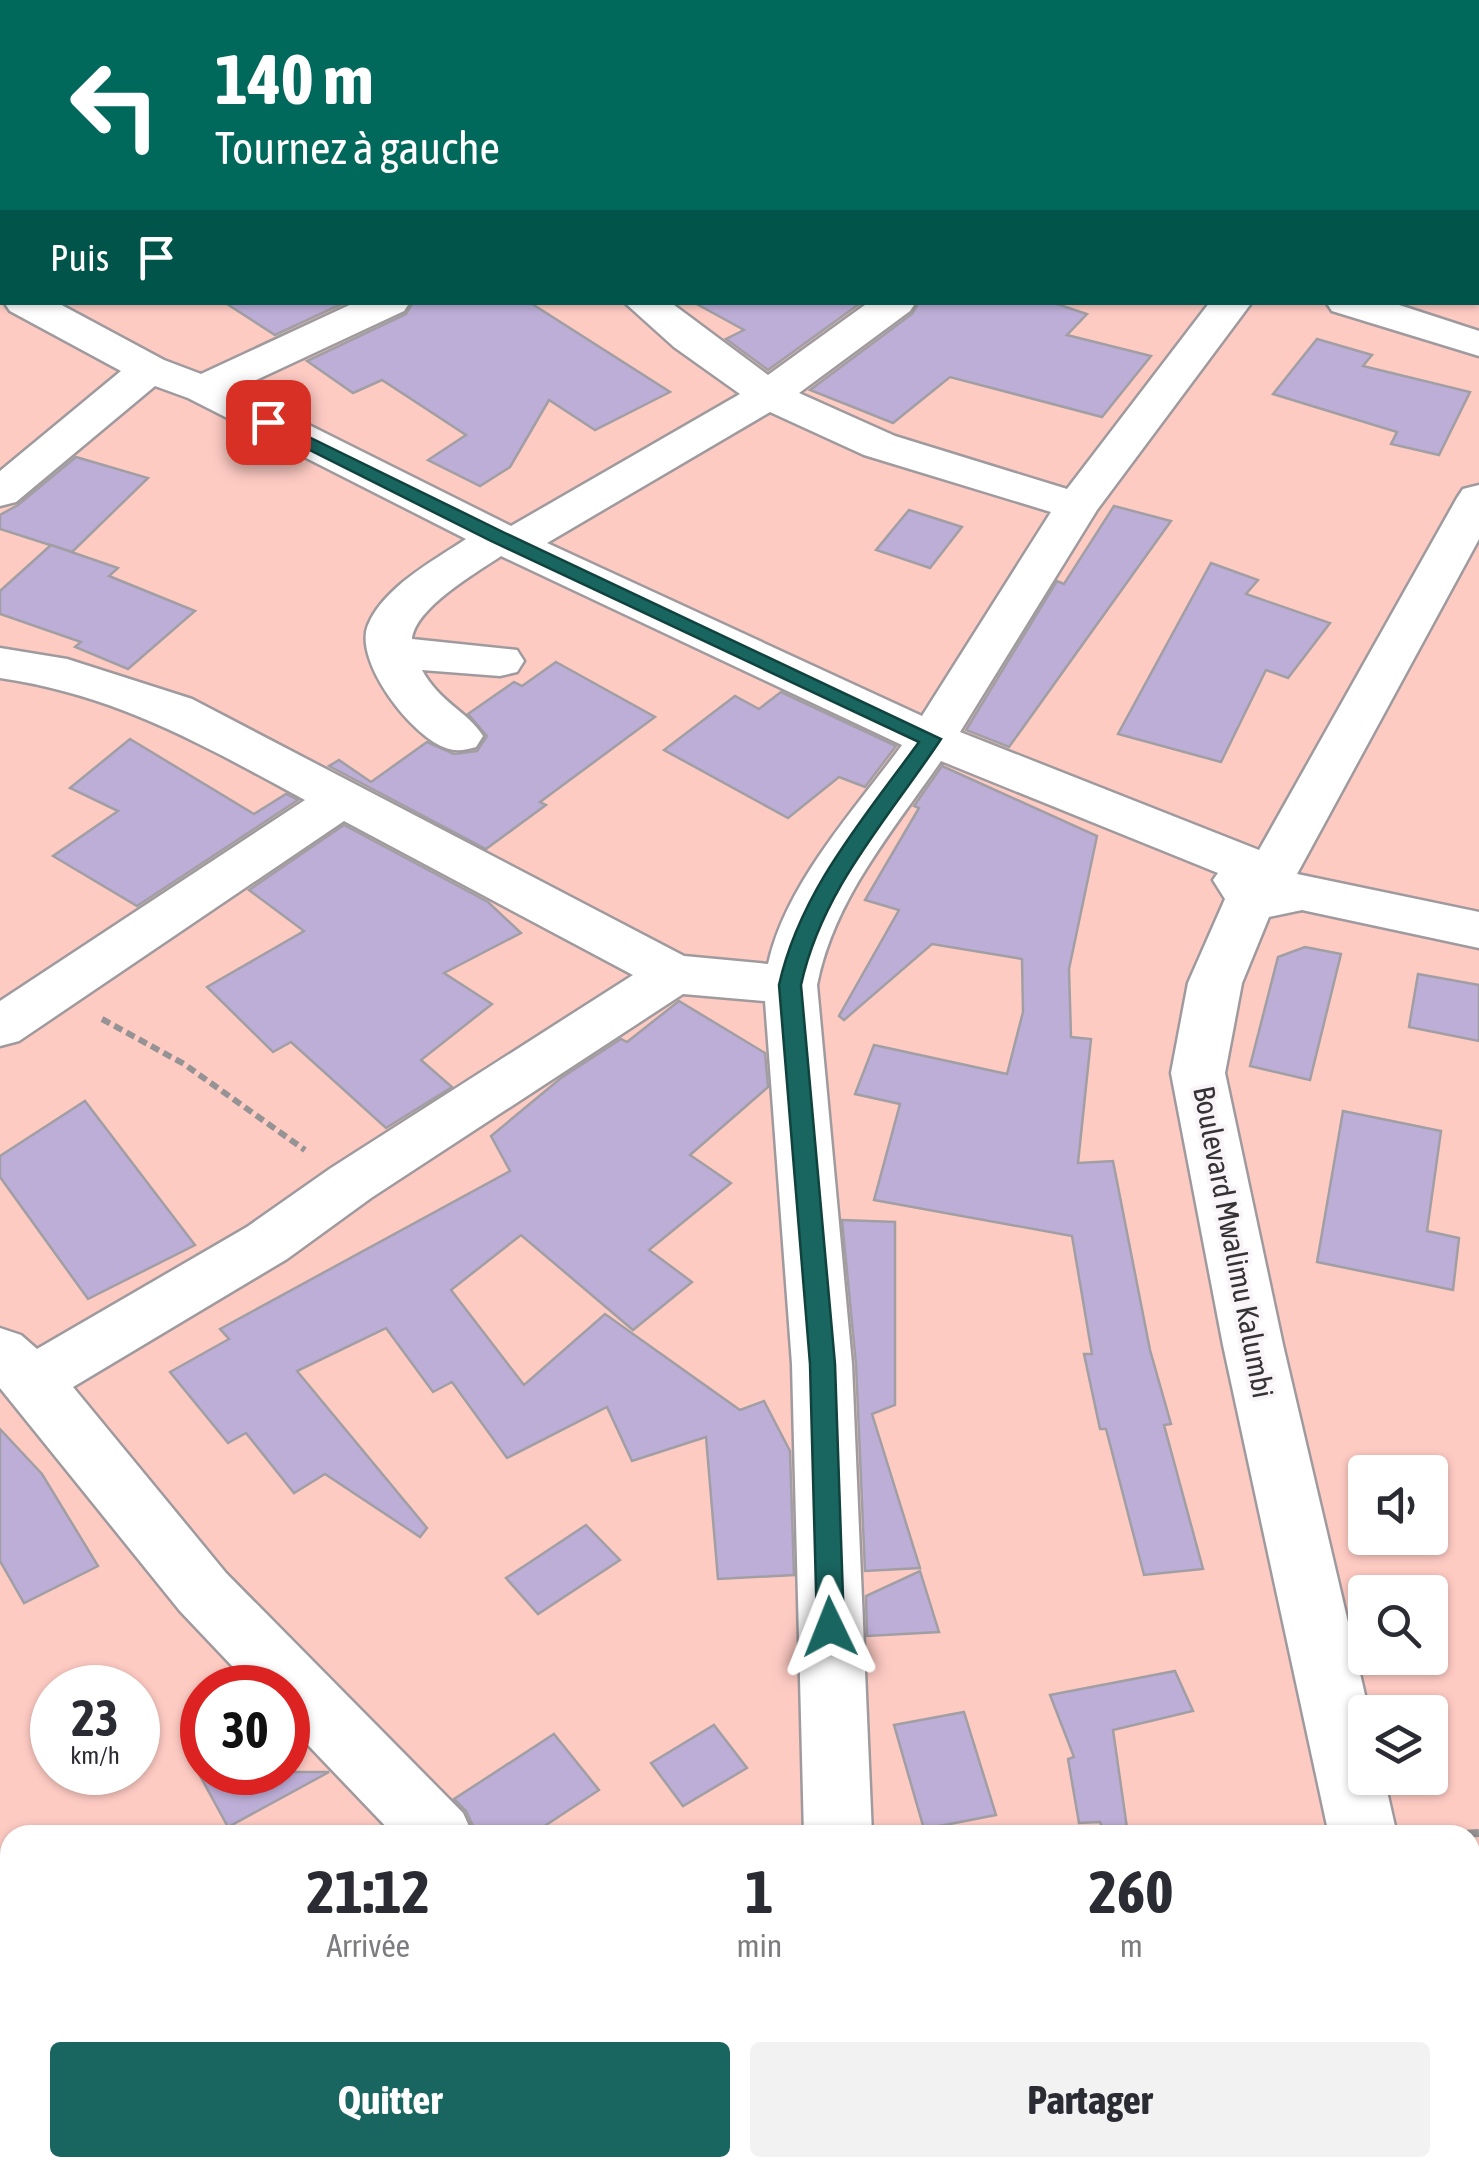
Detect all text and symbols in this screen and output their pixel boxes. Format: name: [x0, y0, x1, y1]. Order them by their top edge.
text: 140 m: [215, 39, 374, 119]
icon: left: [50, 40, 180, 170]
text: Tournez à gauche: [215, 122, 500, 174]
icon: arrive: [129, 230, 184, 285]
text: Puis: [50, 236, 109, 279]
pin: [226, 380, 311, 465]
icon: arrive: [241, 395, 296, 450]
street label: Boulevard Mwalimu Kalumbi: [1187, 1083, 1281, 1401]
map controls: [1348, 1455, 1448, 1795]
button: sound: [1348, 1455, 1448, 1555]
position arrow: [778, 1575, 882, 1679]
button: search: [1348, 1575, 1448, 1675]
speed limit sign: 30: [180, 1665, 310, 1795]
text: 23: [71, 1689, 118, 1747]
button: layers: [1348, 1695, 1448, 1795]
text: km/h: [70, 1741, 120, 1769]
text: 21:12: [306, 1857, 430, 1926]
text: 1: [745, 1857, 774, 1926]
text: 260: [1089, 1857, 1173, 1926]
text: Arrivée: [326, 1927, 410, 1964]
text: min: [736, 1927, 782, 1964]
text: m: [1120, 1927, 1143, 1964]
button: Quitter: [50, 2042, 730, 2157]
button: Partager: [750, 2042, 1430, 2157]

